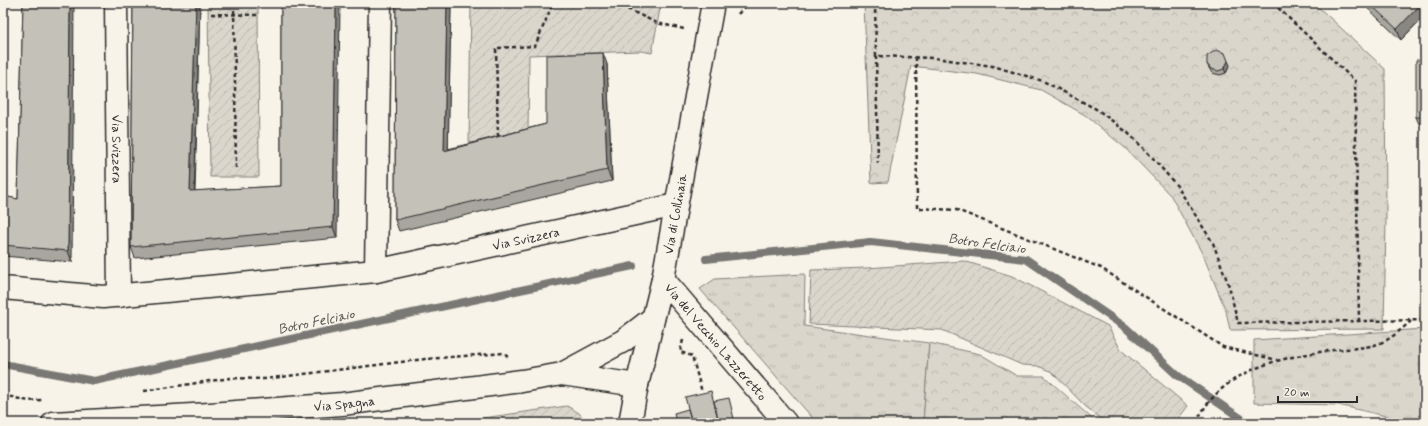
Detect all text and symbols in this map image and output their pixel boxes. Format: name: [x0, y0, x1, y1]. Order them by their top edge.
street label: Via Svizzera: [107, 115, 125, 183]
street label: Via di Collinaia: [661, 172, 692, 256]
street label: Via Svizzera: [491, 224, 561, 255]
water label: Botro Felciaio: [947, 230, 1028, 258]
street label: Via del Vecchio Lazzeretto: [660, 280, 770, 405]
water label: Botro Felciaio: [276, 305, 357, 339]
scale bar: [1278, 378, 1357, 404]
text: 20 m: [1284, 385, 1310, 401]
street label: Via Spagna: [313, 393, 376, 416]

